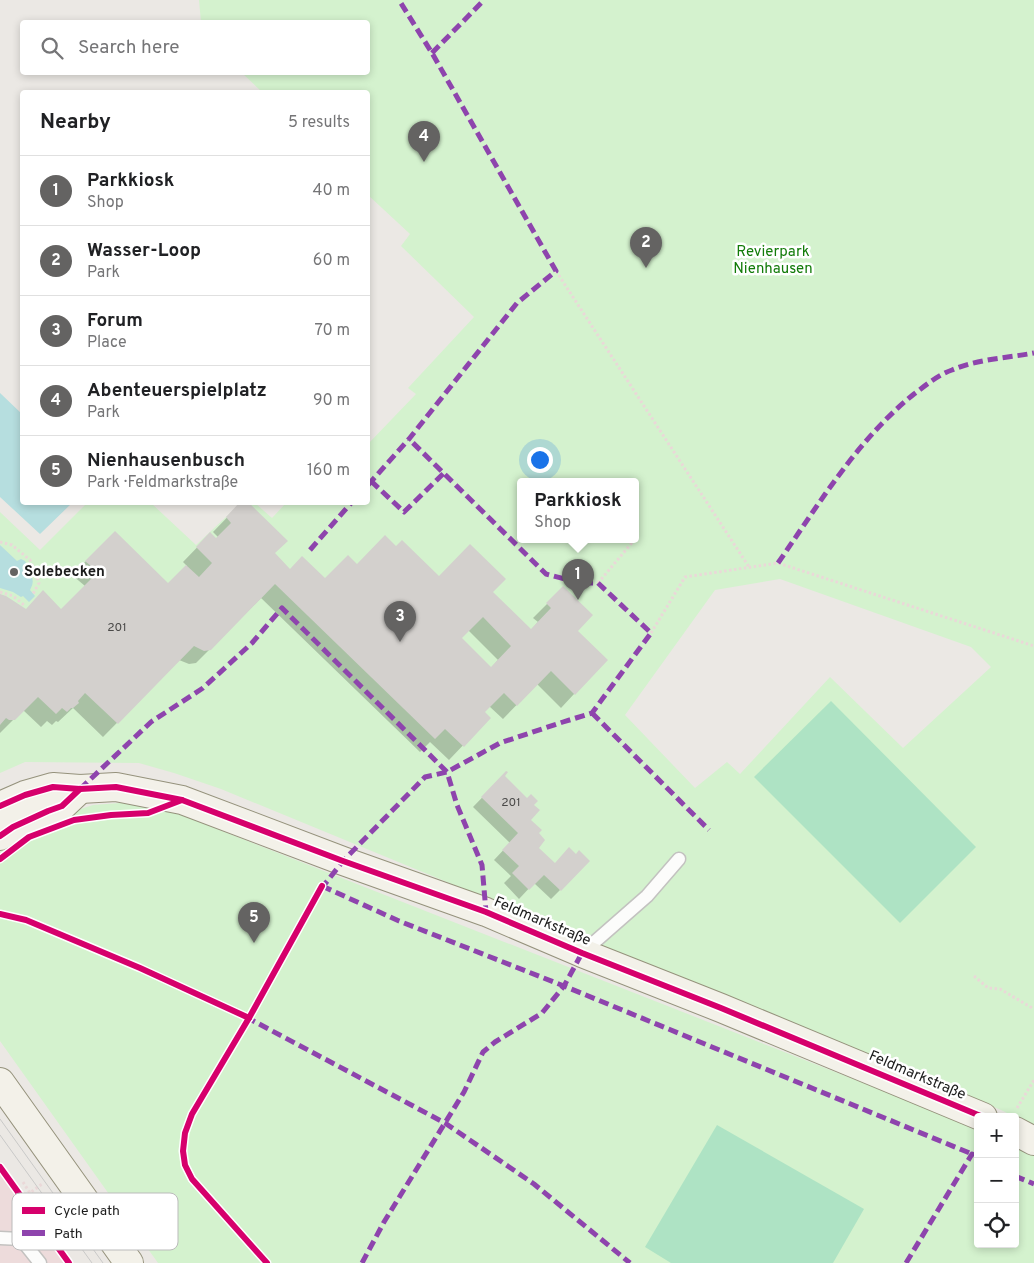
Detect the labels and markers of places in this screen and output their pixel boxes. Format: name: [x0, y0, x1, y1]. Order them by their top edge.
pin: 4: [408, 121, 440, 162]
pin: 2: [630, 227, 662, 268]
pin: 1: [562, 559, 594, 600]
place label: Solebecken: [24, 563, 105, 582]
marker: Solebecken: [8, 566, 20, 578]
pin: 3: [384, 601, 416, 642]
pin: 5: [238, 902, 270, 943]

